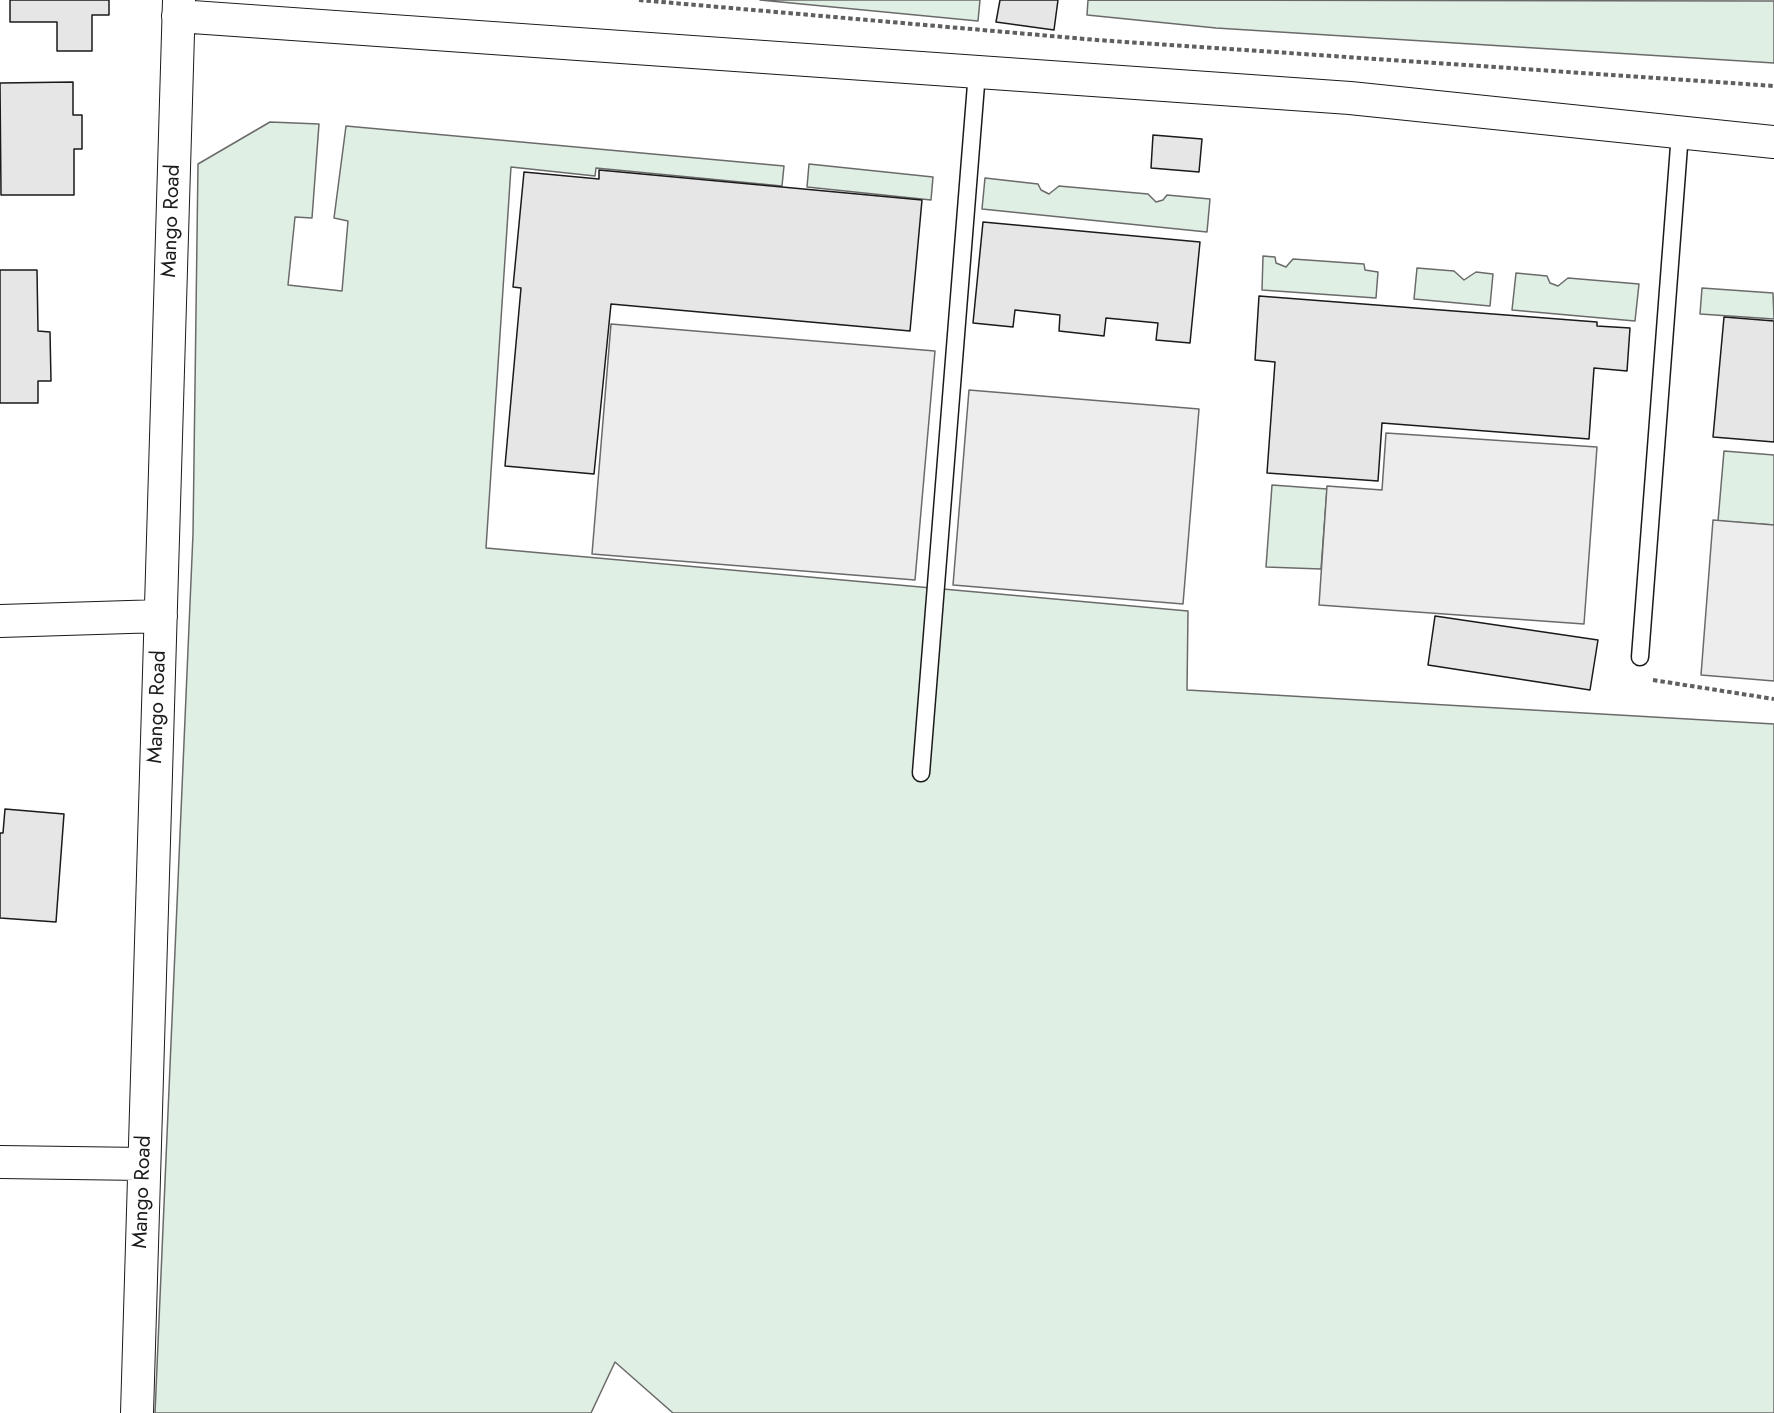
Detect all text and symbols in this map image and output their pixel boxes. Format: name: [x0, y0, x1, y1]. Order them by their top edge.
street label: Mango Road: [157, 164, 187, 278]
street label: Mango Road: [143, 650, 173, 764]
street label: Mango Road: [128, 1135, 158, 1249]

